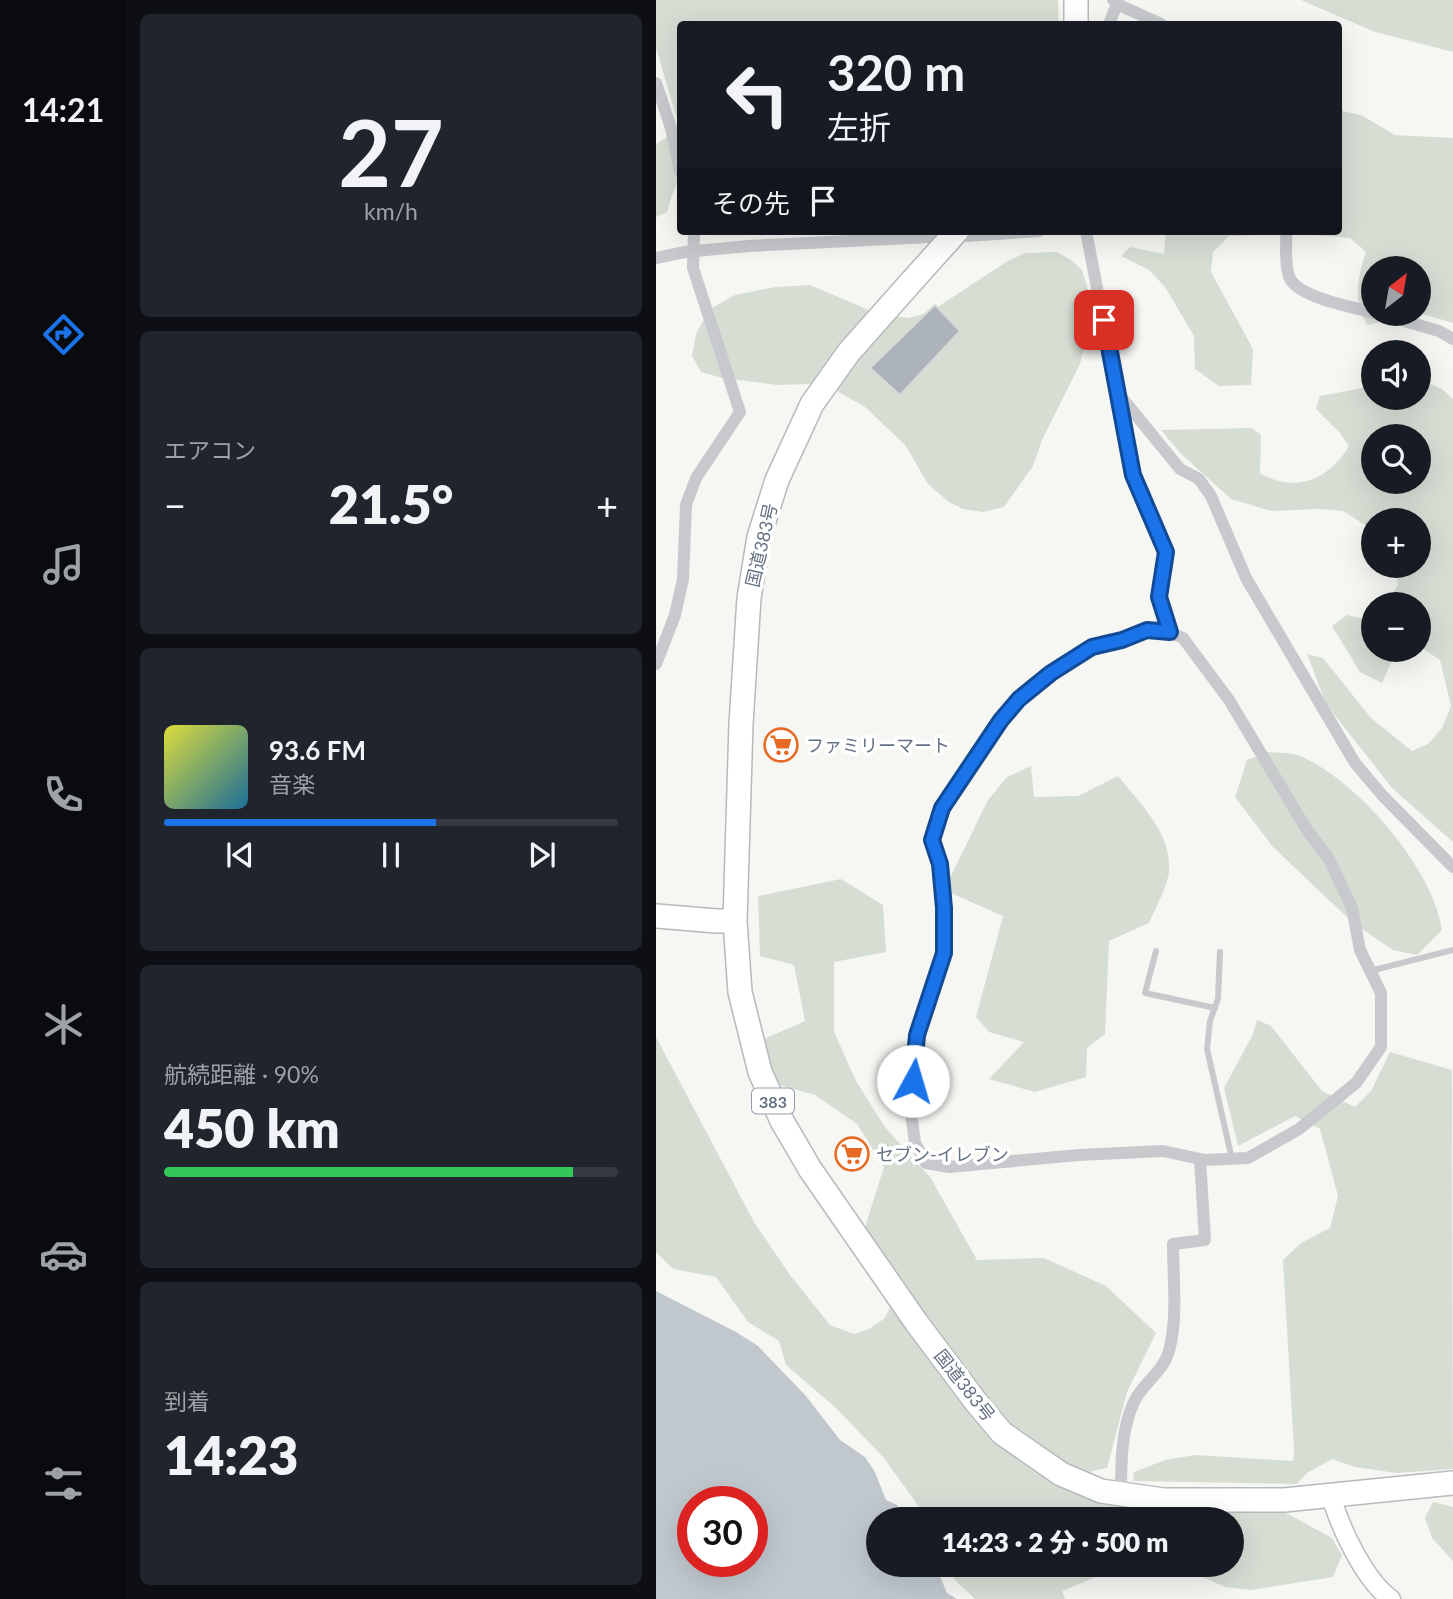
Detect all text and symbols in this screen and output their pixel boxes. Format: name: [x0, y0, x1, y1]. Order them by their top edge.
text: 320 m: [827, 43, 965, 101]
icon: left: [712, 49, 803, 140]
text: 14:21: [22, 90, 104, 129]
text: 27: [338, 97, 444, 206]
text: 左折: [827, 107, 891, 146]
icon: arrive: [804, 182, 842, 220]
text: その先: [712, 187, 790, 219]
text: km/h: [364, 197, 418, 225]
north arrow: [1361, 256, 1431, 326]
map controls: [1361, 256, 1431, 662]
pin: [1074, 290, 1134, 350]
icon: arrive: [1085, 301, 1123, 339]
icon: directions: [39, 310, 88, 359]
button: sound: [1361, 340, 1431, 410]
button: search: [1361, 424, 1431, 494]
text: エアコン: [164, 436, 256, 464]
text: 21.5°: [329, 473, 453, 535]
text: −: [164, 482, 186, 528]
text: +: [596, 482, 618, 528]
street label: 国道383号: [741, 501, 781, 589]
button: +: [1361, 508, 1431, 578]
icon: music: [39, 540, 88, 589]
button: −: [1361, 592, 1431, 662]
supermarket icon: ファミリーマート: [762, 726, 800, 764]
text: 93.6 FM: [269, 734, 366, 766]
place label: ファミリーマート: [806, 734, 950, 756]
icon: phone: [39, 770, 88, 819]
text: 音楽: [269, 770, 315, 798]
icon: previous: [221, 836, 259, 874]
icon: pause: [372, 836, 410, 874]
icon: next: [523, 836, 561, 874]
icon: climate: [39, 1000, 88, 1049]
position arrow: [876, 1044, 950, 1118]
text: 航続距離 · 90%: [164, 1060, 319, 1088]
road number: 383: [752, 1088, 794, 1114]
text: 450 km: [164, 1097, 340, 1159]
supermarket icon: セブン-イレブン: [833, 1135, 871, 1173]
place label: セブン-イレブン: [876, 1143, 1009, 1165]
icon: car: [39, 1230, 88, 1279]
street label: 国道383号: [930, 1345, 1000, 1425]
text: 到着: [164, 1387, 210, 1415]
text: 14:23: [164, 1424, 298, 1486]
icon: filters: [39, 1459, 88, 1508]
speed limit sign: 30: [677, 1486, 768, 1577]
text: 14:23 · 2 分 · 500 m: [942, 1526, 1168, 1558]

